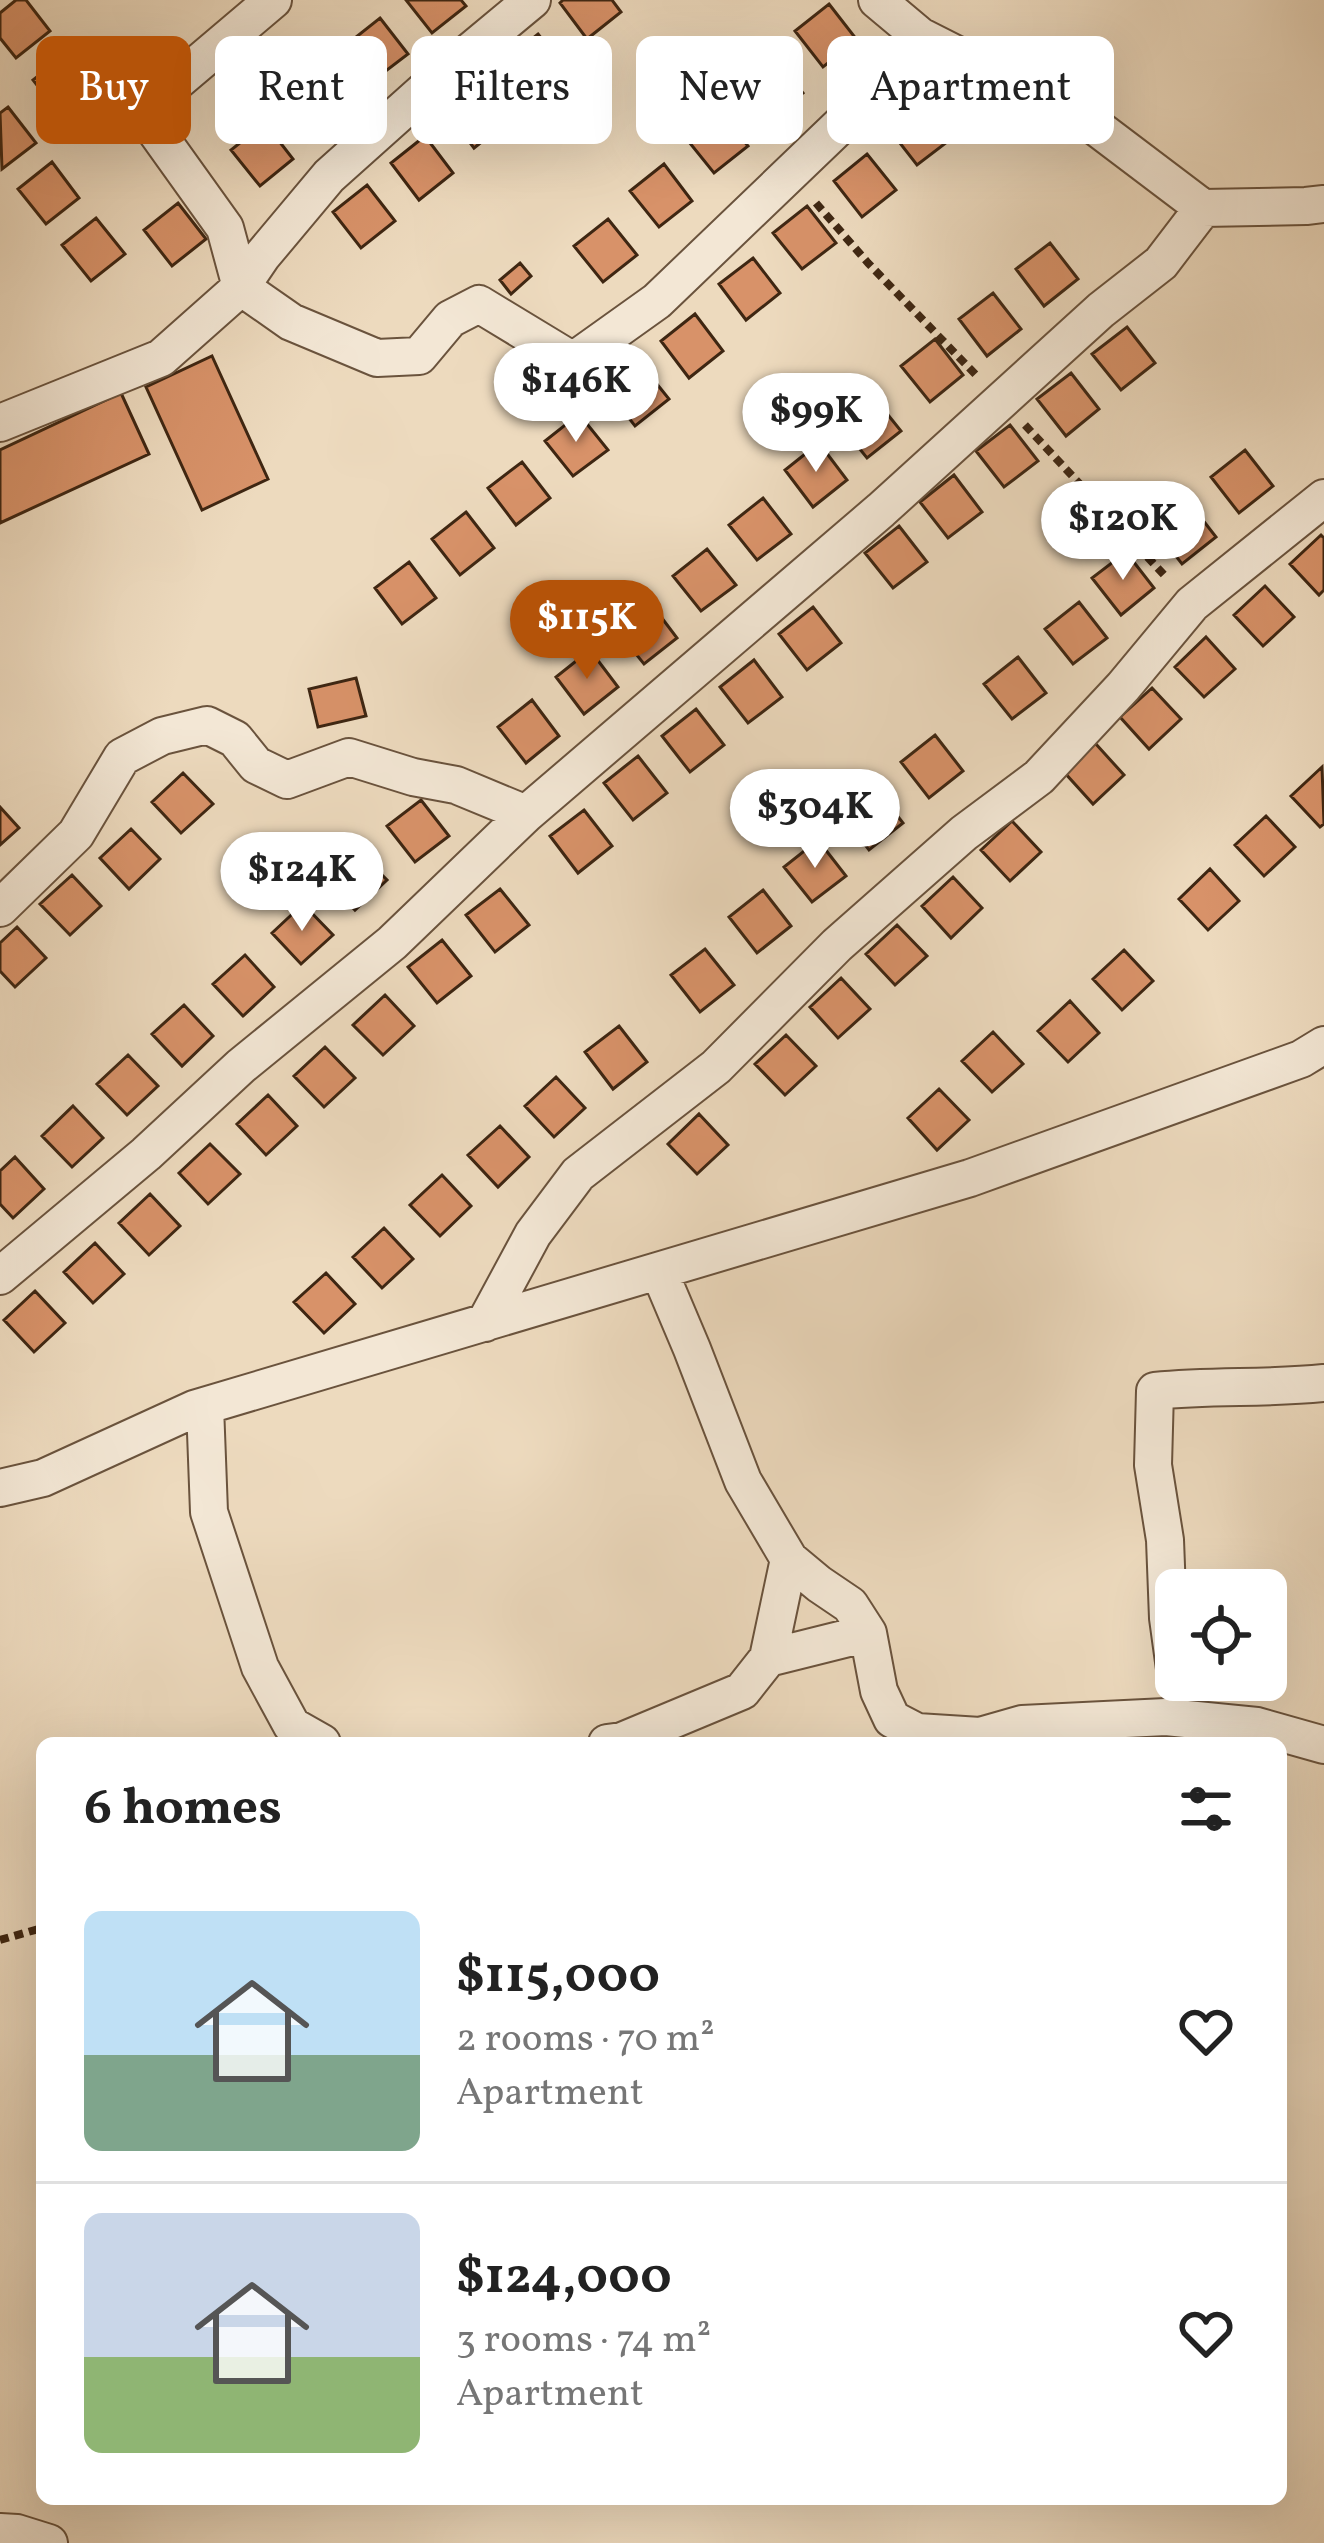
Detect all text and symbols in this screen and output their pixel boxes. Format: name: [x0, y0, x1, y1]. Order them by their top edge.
chip: Buy: [36, 36, 191, 144]
chip: Rent: [215, 36, 387, 144]
chip: Filters: [411, 36, 612, 144]
chip: New: [636, 36, 803, 144]
chip: Apartment: [827, 36, 1114, 144]
pin: $146K: [492, 343, 660, 445]
text: $146K: [521, 355, 631, 409]
pin: $99K: [745, 373, 887, 475]
text: $99K: [769, 385, 863, 439]
pin: $120K: [1039, 481, 1207, 583]
text: $120K: [1068, 493, 1178, 547]
pin: $115K: [503, 580, 671, 682]
text: $115K: [537, 592, 637, 646]
pin: $304K: [731, 769, 899, 871]
text: $304K: [757, 781, 873, 835]
pin: $124K: [218, 832, 386, 934]
text: $124K: [247, 844, 357, 898]
map controls: [1155, 1569, 1287, 1701]
button: locate: [1155, 1569, 1287, 1701]
text: 6 homes: [84, 1774, 282, 1845]
icon: filters: [1173, 1776, 1239, 1842]
text: $115,000: [456, 1942, 660, 2013]
icon: home: [180, 1959, 324, 2103]
icon: heart: [1173, 1998, 1239, 2064]
text: 2 rooms · 70 m²: [456, 2013, 715, 2067]
text: Apartment: [456, 2067, 644, 2121]
text: $124,000: [456, 2243, 672, 2314]
icon: home: [180, 2261, 324, 2405]
icon: heart: [1173, 2300, 1239, 2366]
text: 3 rooms · 74 m²: [456, 2314, 711, 2368]
text: Apartment: [456, 2368, 644, 2422]

